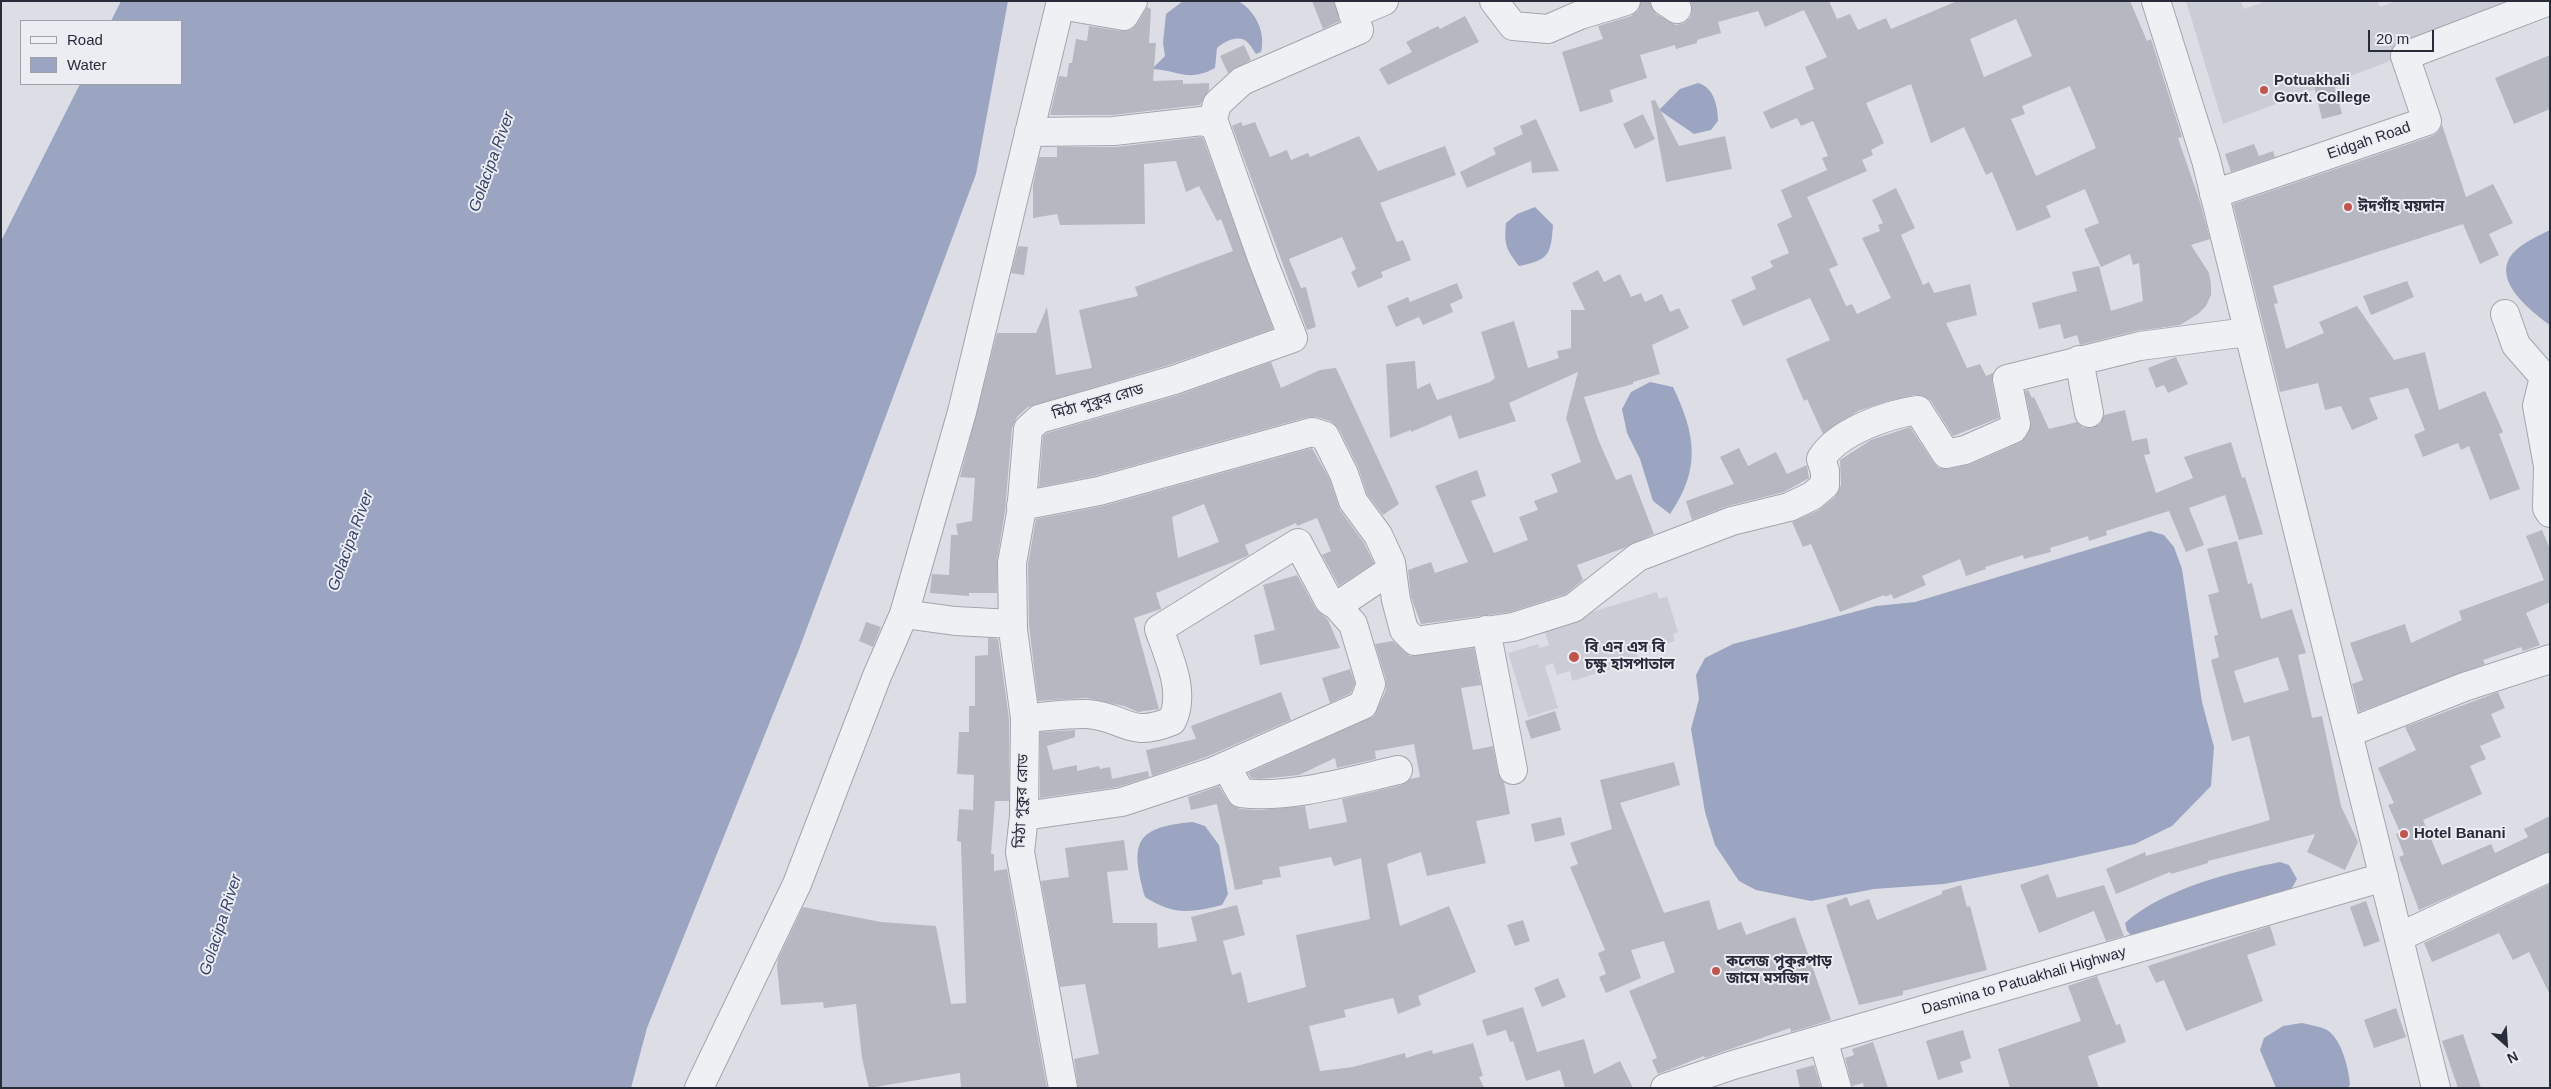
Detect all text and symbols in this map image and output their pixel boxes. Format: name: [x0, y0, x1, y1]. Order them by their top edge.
legend: [20, 20, 182, 85]
scale bar: [2371, 20, 2437, 52]
text: 20 m: [2376, 30, 2409, 47]
text: Road: [67, 31, 103, 48]
text: Water: [67, 56, 106, 73]
place label: Potuakhali Govt. College: [2274, 72, 2371, 107]
marker: Potuakhali Govt. College: [2258, 84, 2270, 96]
water label: Golacipa River: [465, 109, 519, 215]
street label: Eidgah Road: [2325, 118, 2413, 164]
place label: ঈদগাঁহ ময়দান: [2358, 198, 2444, 216]
marker: ঈদগাঁহ ময়দান: [2342, 201, 2354, 213]
street label: মিঠা পুকুর রোড: [1050, 380, 1146, 424]
water label: Golacipa River: [324, 488, 378, 594]
place label: বি এন এস বি চক্ষু হাসপাতাল: [1585, 639, 1675, 674]
marker: বি এন এস বি চক্ষু হাসপাতাল: [1567, 650, 1581, 664]
street label: মিঠা পুকুর রোড: [1011, 754, 1033, 848]
place label: Hotel Banani: [2414, 825, 2506, 843]
marker: Hotel Banani: [2398, 828, 2410, 840]
water label: Golacipa River: [196, 872, 246, 978]
street label: Dasmina to Patuakhali Highway: [1920, 943, 2128, 1019]
place label: কলেজ পুকুরপাড় জামে মসজিদ: [1726, 953, 1832, 988]
marker: কলেজ পুকুরপাড় জামে মসজিদ: [1710, 965, 1722, 977]
north arrow: [2481, 1019, 2531, 1069]
text: N: [2505, 1048, 2521, 1067]

